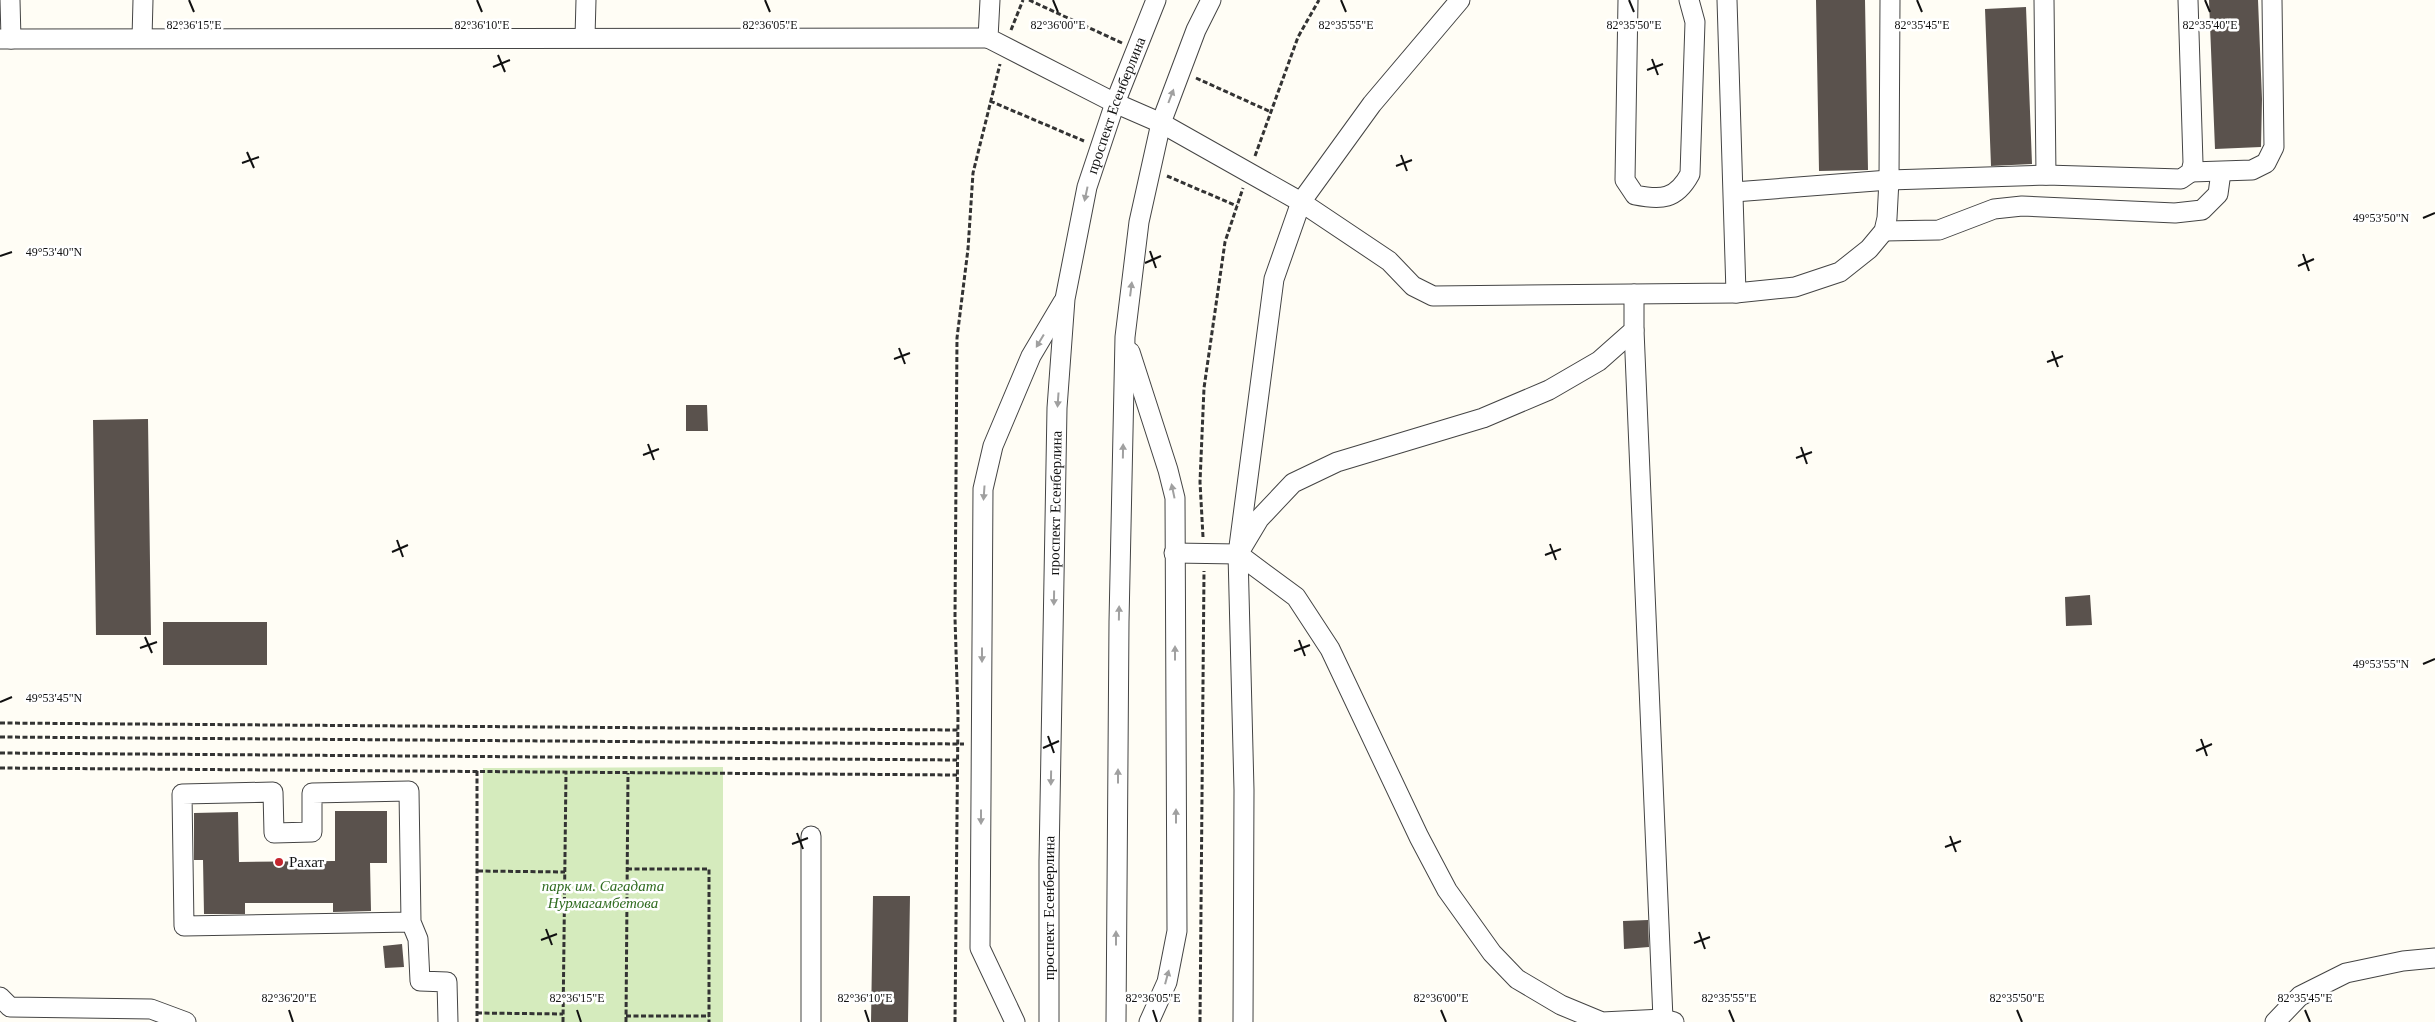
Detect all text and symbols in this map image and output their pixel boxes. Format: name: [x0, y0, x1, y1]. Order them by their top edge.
text: 82°36'15"E: [166, 18, 222, 32]
text: 82°36'10"E: [454, 18, 510, 32]
text: 82°36'05"E: [742, 18, 798, 32]
text: 82°36'00"E: [1030, 18, 1086, 32]
text: 82°35'55"E: [1318, 18, 1374, 32]
text: 82°35'50"E: [1606, 18, 1662, 32]
text: 82°35'45"E: [1894, 18, 1950, 32]
text: 82°35'40"E: [2182, 18, 2238, 32]
street label: проспект Есенберлина: [1084, 34, 1149, 176]
one-way arrow: [1167, 88, 1175, 103]
one-way arrow: [1081, 186, 1089, 202]
text: 49°53'50"N: [2353, 211, 2410, 225]
text: 49°53'40"N: [26, 245, 83, 259]
one-way arrow: [1127, 280, 1135, 296]
one-way arrow: [1035, 335, 1044, 348]
one-way arrow: [1053, 393, 1061, 409]
street label: проспект Есенберлина: [1046, 430, 1065, 575]
one-way arrow: [1119, 443, 1127, 459]
one-way arrow: [1169, 483, 1177, 498]
one-way arrow: [980, 485, 988, 501]
one-way arrow: [1050, 590, 1058, 606]
one-way arrow: [1115, 605, 1123, 621]
one-way arrow: [1171, 645, 1179, 661]
one-way arrow: [978, 647, 986, 663]
text: 49°53'55"N: [2353, 657, 2410, 671]
text: 49°53'45"N: [26, 691, 83, 705]
one-way arrow: [1114, 768, 1122, 784]
one-way arrow: [1047, 770, 1055, 786]
one-way arrow: [1172, 807, 1180, 823]
one-way arrow: [977, 810, 985, 826]
street label: проспект Есенберлина: [1041, 835, 1057, 980]
place label: Рахат: [289, 854, 325, 870]
marker: Рахат: [273, 856, 285, 868]
park label: парк им. Сагадата Нурмагамбетова: [542, 878, 664, 911]
one-way arrow: [1112, 930, 1120, 946]
one-way arrow: [1163, 969, 1171, 985]
text: 82°36'20"E: [261, 991, 317, 1005]
text: 82°36'15"E: [549, 991, 605, 1005]
text: 82°36'10"E: [837, 991, 893, 1005]
text: 82°36'05"E: [1125, 991, 1181, 1005]
text: 82°36'00"E: [1413, 991, 1469, 1005]
text: 82°35'55"E: [1701, 991, 1757, 1005]
text: 82°35'50"E: [1989, 991, 2045, 1005]
text: 82°35'45"E: [2277, 991, 2333, 1005]

